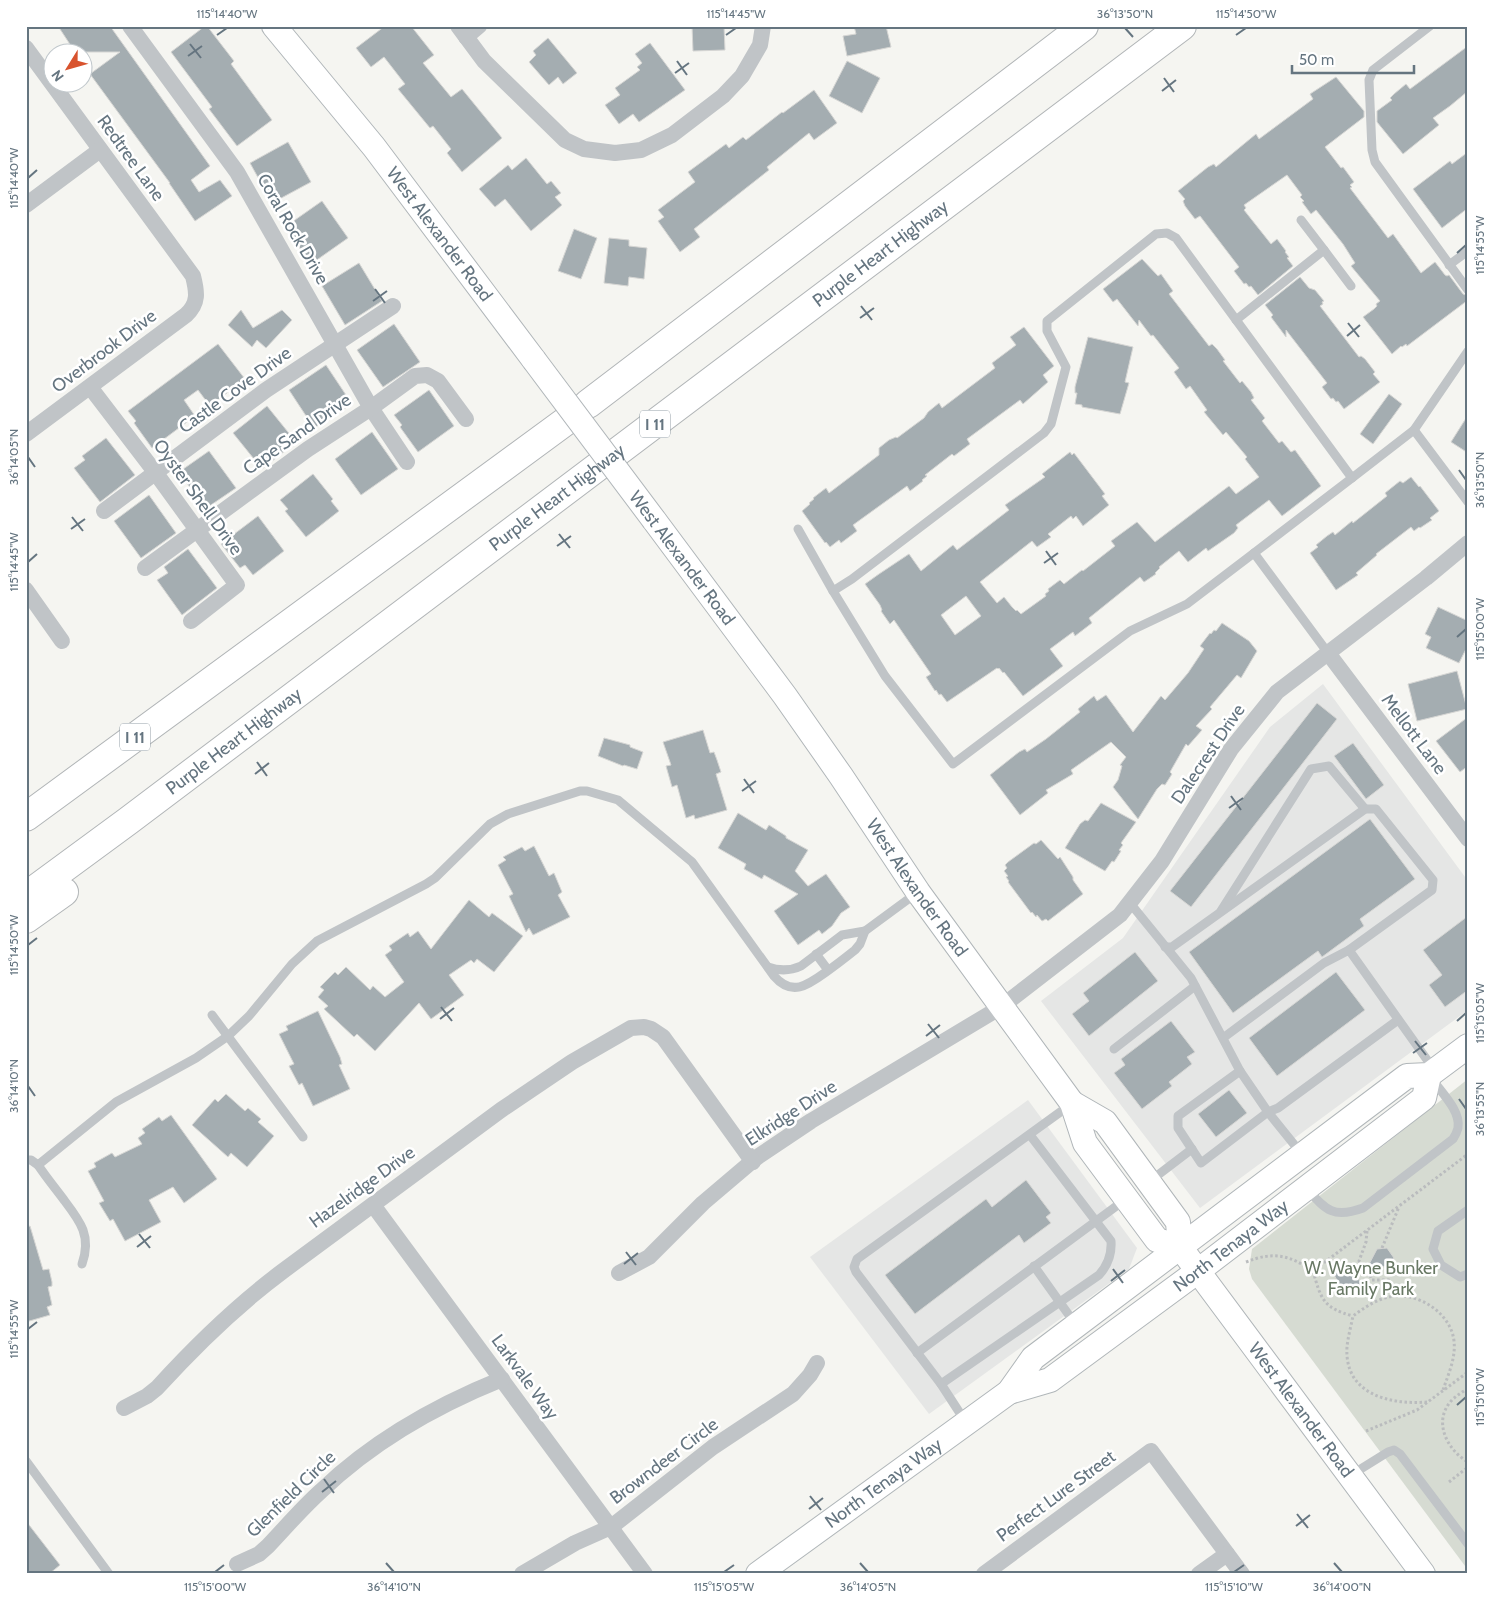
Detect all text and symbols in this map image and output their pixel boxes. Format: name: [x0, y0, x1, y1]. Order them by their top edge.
text: 115°14'40"W: [197, 6, 258, 21]
text: 115°14'45"W: [707, 6, 766, 21]
text: 36°13'50"N: [1097, 6, 1153, 21]
text: 115°14'50"W: [1216, 6, 1277, 21]
north arrow: [42, 42, 92, 92]
scale bar: [1292, 42, 1414, 74]
text: 50 m: [1299, 51, 1334, 69]
text: N: [47, 66, 68, 85]
street label: Redtree Lane: [93, 111, 169, 205]
text: 115°14'40"W: [6, 147, 21, 208]
street label: West Alexander Road: [382, 163, 497, 306]
street label: Coral Rock Drive: [252, 170, 334, 288]
street label: Purple Heart Highway: [808, 195, 953, 312]
text: 115°14'55"W: [1472, 215, 1487, 274]
street label: Overbrook Drive: [47, 305, 161, 397]
street label: Castle Cove Drive: [174, 342, 296, 438]
street label: Cape Sand Drive: [239, 389, 355, 479]
road number: I 11: [640, 410, 670, 438]
text: 36°14'05"N: [6, 429, 21, 485]
street label: Oyster Shell Drive: [149, 435, 247, 559]
street label: Purple Heart Highway: [485, 439, 629, 556]
text: 36°13'50"N: [1472, 452, 1487, 508]
street label: West Alexander Road: [624, 486, 740, 630]
text: 115°14'45"W: [6, 532, 21, 592]
text: 115°15'00"W: [1472, 597, 1487, 660]
street label: Purple Heart Highway: [161, 683, 306, 800]
street label: Mellott Lane: [1377, 689, 1451, 779]
street label: Dalecrest Drive: [1167, 700, 1249, 808]
road number: I 11: [120, 724, 150, 750]
street label: West Alexander Road: [861, 815, 972, 961]
text: 115°14'50"W: [6, 914, 21, 975]
text: 115°15'05"W: [1472, 982, 1487, 1043]
text: 36°14'10"N: [6, 1059, 21, 1113]
street label: Elkridge Drive: [741, 1075, 841, 1151]
text: 36°13'55"N: [1472, 1082, 1487, 1136]
street label: Hazelridge Drive: [305, 1141, 419, 1233]
street label: North Tenaya Way: [1169, 1195, 1293, 1296]
park label: W. Wayne Bunker Family Park: [1304, 1257, 1438, 1300]
text: 115°14'55"W: [6, 1299, 21, 1358]
street label: Larkvale Way: [487, 1330, 563, 1424]
street label: West Alexander Road: [1244, 1338, 1358, 1482]
text: 115°15'10"W: [1472, 1367, 1487, 1426]
street label: Browndeer Circle: [606, 1413, 722, 1509]
street label: North Tenaya Way: [821, 1433, 946, 1533]
street label: Perfect Lure Street: [992, 1445, 1120, 1547]
street label: Glenfield Circle: [242, 1446, 340, 1542]
text: 115°15'00"W: [184, 1579, 247, 1594]
text: 36°14'10"N: [367, 1579, 421, 1594]
text: 115°15'05"W: [694, 1579, 755, 1594]
text: 36°14'05"N: [840, 1579, 896, 1594]
text: 115°15'10"W: [1205, 1579, 1264, 1594]
text: 36°14'00"N: [1313, 1579, 1371, 1594]

